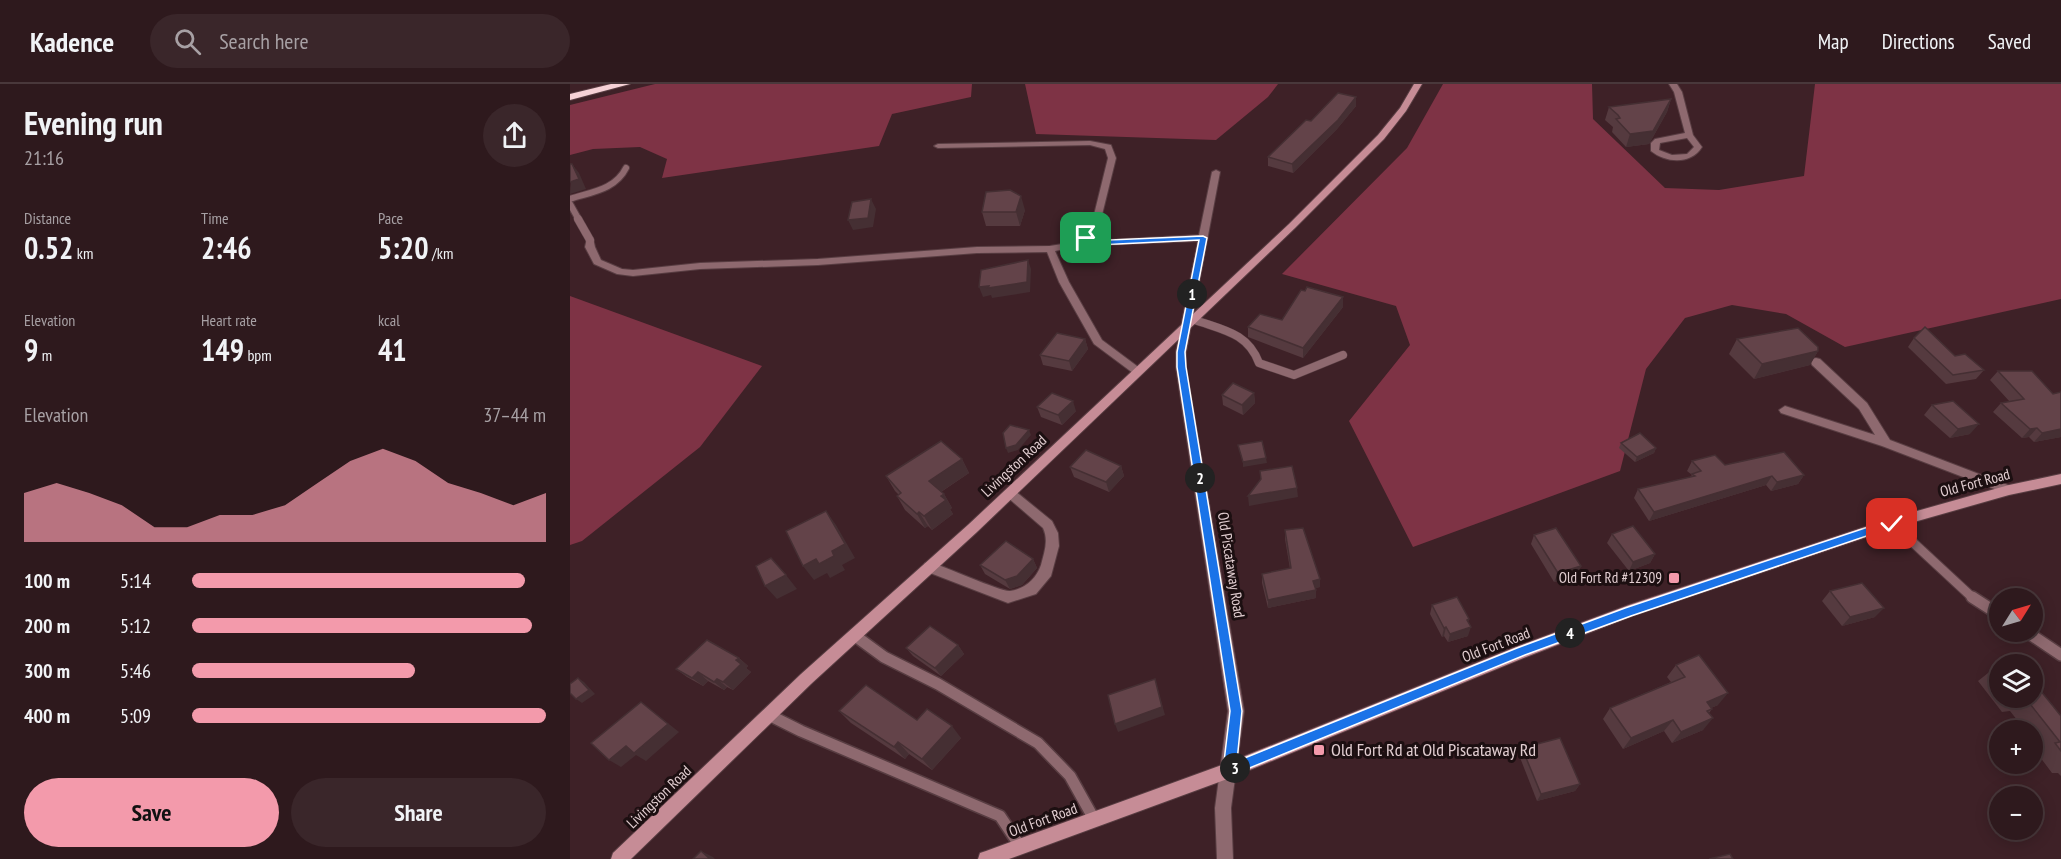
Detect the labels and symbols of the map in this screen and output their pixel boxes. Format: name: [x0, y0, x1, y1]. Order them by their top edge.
pin: [1060, 212, 1111, 263]
pin: 1: [1177, 279, 1207, 309]
street label: Livingston Road: [977, 431, 1050, 501]
pin: 2: [1185, 463, 1215, 493]
street label: Old Fort Road: [1938, 464, 2012, 501]
pin: [1866, 498, 1917, 549]
street label: Old Piscataway Road: [1214, 511, 1249, 619]
place label: Old Fort Rd #12309: [1559, 568, 1662, 587]
marker: Old Fort Rd #12309: [1667, 571, 1681, 585]
north arrow: [1989, 588, 2043, 642]
pin: 4: [1555, 618, 1585, 648]
street label: Old Fort Road: [1459, 623, 1533, 666]
place label: Old Fort Rd at Old Piscataway Rd: [1331, 738, 1536, 761]
marker: Old Fort Rd at Old Piscataway Rd: [1312, 743, 1326, 757]
pin: 3: [1220, 753, 1250, 783]
street label: Livingston Road: [622, 761, 695, 832]
street label: Old Fort Road: [1006, 798, 1080, 841]

